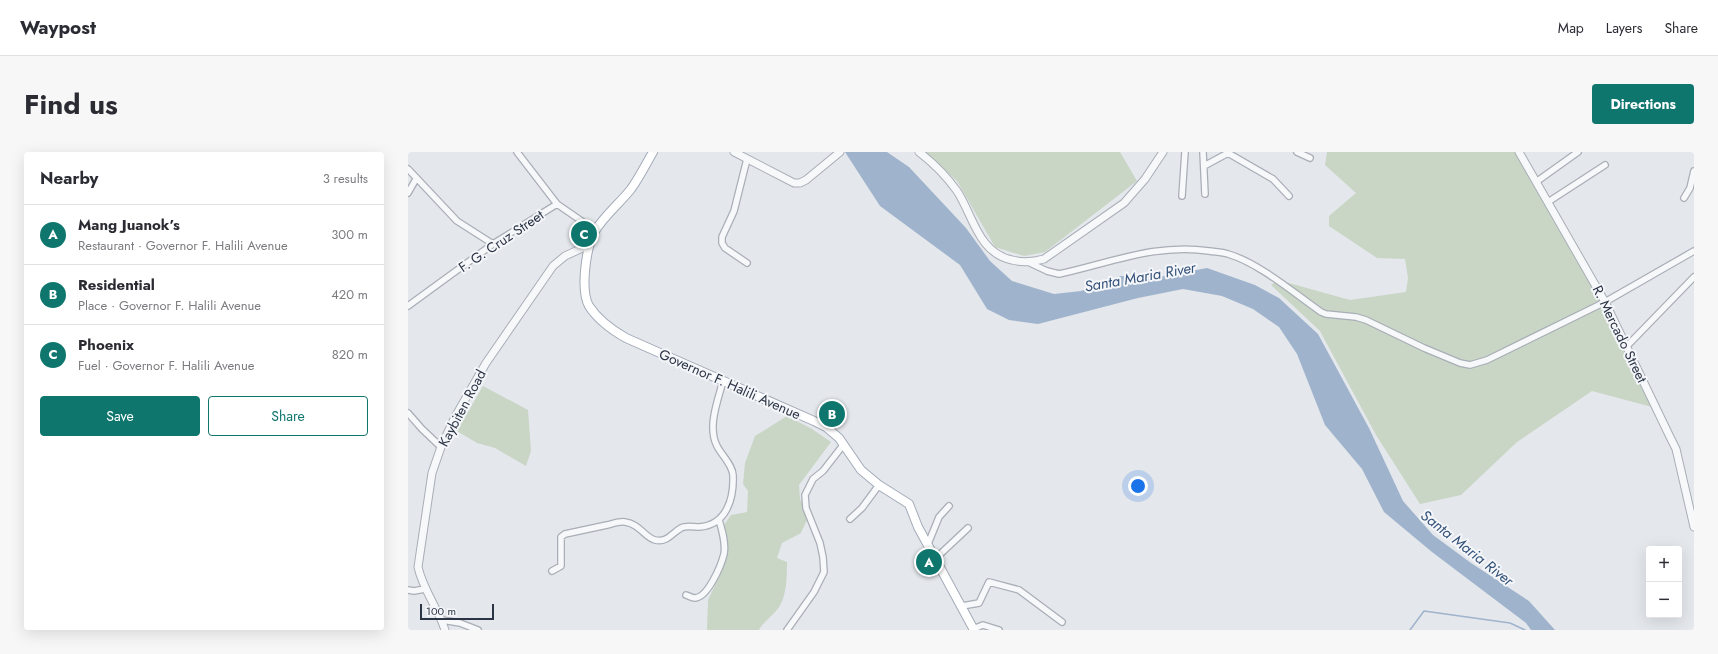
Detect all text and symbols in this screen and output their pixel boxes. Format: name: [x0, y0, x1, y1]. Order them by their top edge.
text: Waypost: [20, 14, 96, 41]
text: Map: [1558, 18, 1584, 38]
text: Layers: [1606, 18, 1642, 38]
text: Share: [1664, 18, 1698, 38]
text: Find us: [24, 84, 118, 125]
button: Directions: [1592, 84, 1694, 124]
text: Nearby: [40, 166, 98, 190]
text: 3 results: [323, 169, 368, 188]
street label: F. G. Cruz Street: [454, 205, 548, 277]
text: Mang Juanok’s: [78, 214, 180, 236]
pin: C: [571, 219, 597, 249]
text: A: [48, 225, 58, 244]
text: 300 m: [331, 225, 368, 244]
text: Restaurant · Governor F. Halili Avenue: [78, 236, 288, 255]
water label: Santa Maria River: [1083, 256, 1198, 298]
text: Residential: [78, 274, 155, 296]
street label: R. Mercado Street: [1588, 282, 1653, 387]
text: B: [49, 285, 57, 304]
text: 420 m: [331, 285, 368, 304]
text: Place · Governor F. Halili Avenue: [78, 296, 261, 315]
text: Phoenix: [78, 334, 134, 356]
street label: Governor F. Halili Avenue: [656, 344, 804, 424]
text: C: [48, 345, 58, 364]
text: 820 m: [332, 345, 368, 364]
text: Fuel · Governor F. Halili Avenue: [78, 356, 254, 375]
street label: Kaybiten Road: [433, 366, 491, 450]
button: Save: [40, 396, 200, 436]
button: Share: [208, 396, 368, 436]
pin: B: [819, 399, 845, 429]
your location: [1128, 476, 1148, 496]
water label: Santa Maria River: [1416, 505, 1519, 592]
map controls: [1646, 546, 1682, 618]
button: +: [1646, 546, 1682, 582]
pin: A: [916, 547, 942, 577]
button: −: [1646, 582, 1682, 618]
scale bar: [420, 602, 494, 621]
text: 100 m: [426, 603, 456, 619]

